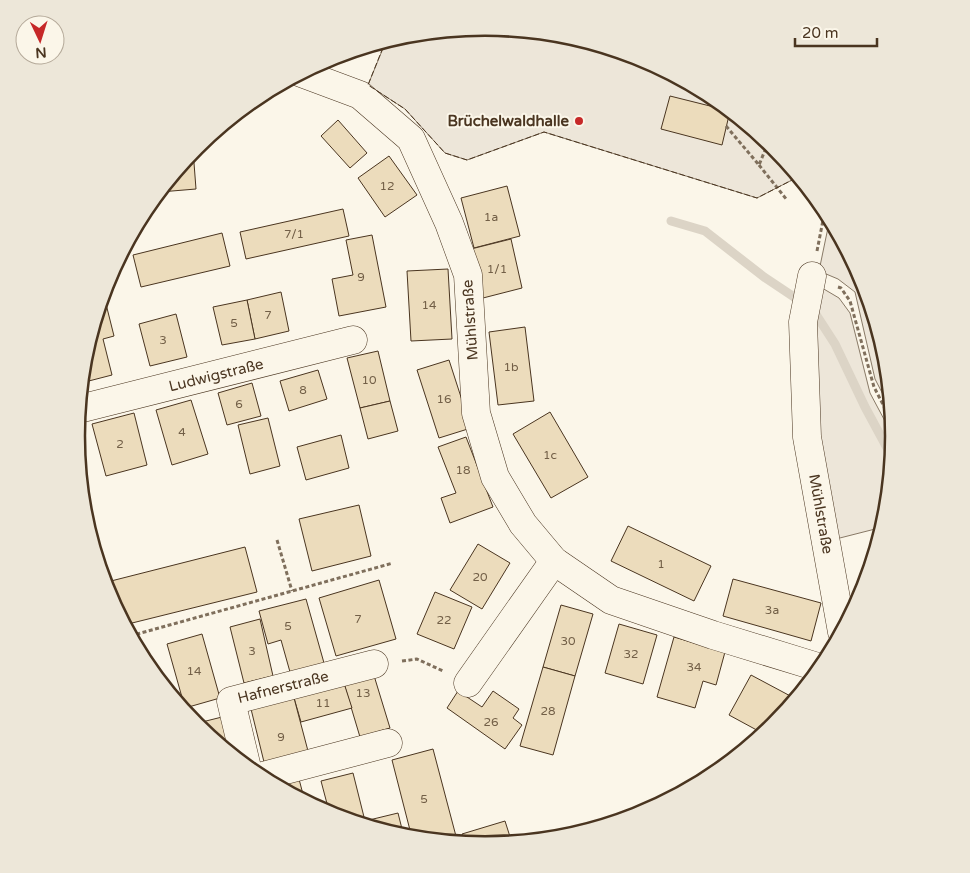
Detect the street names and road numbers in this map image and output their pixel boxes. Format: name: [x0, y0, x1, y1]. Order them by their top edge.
street label: Mühlstraße: [458, 279, 482, 361]
street label: Ludwigstraße: [167, 355, 265, 395]
street label: Mühlstraße: [805, 473, 837, 555]
street label: Hafnerstraße: [236, 667, 330, 707]

